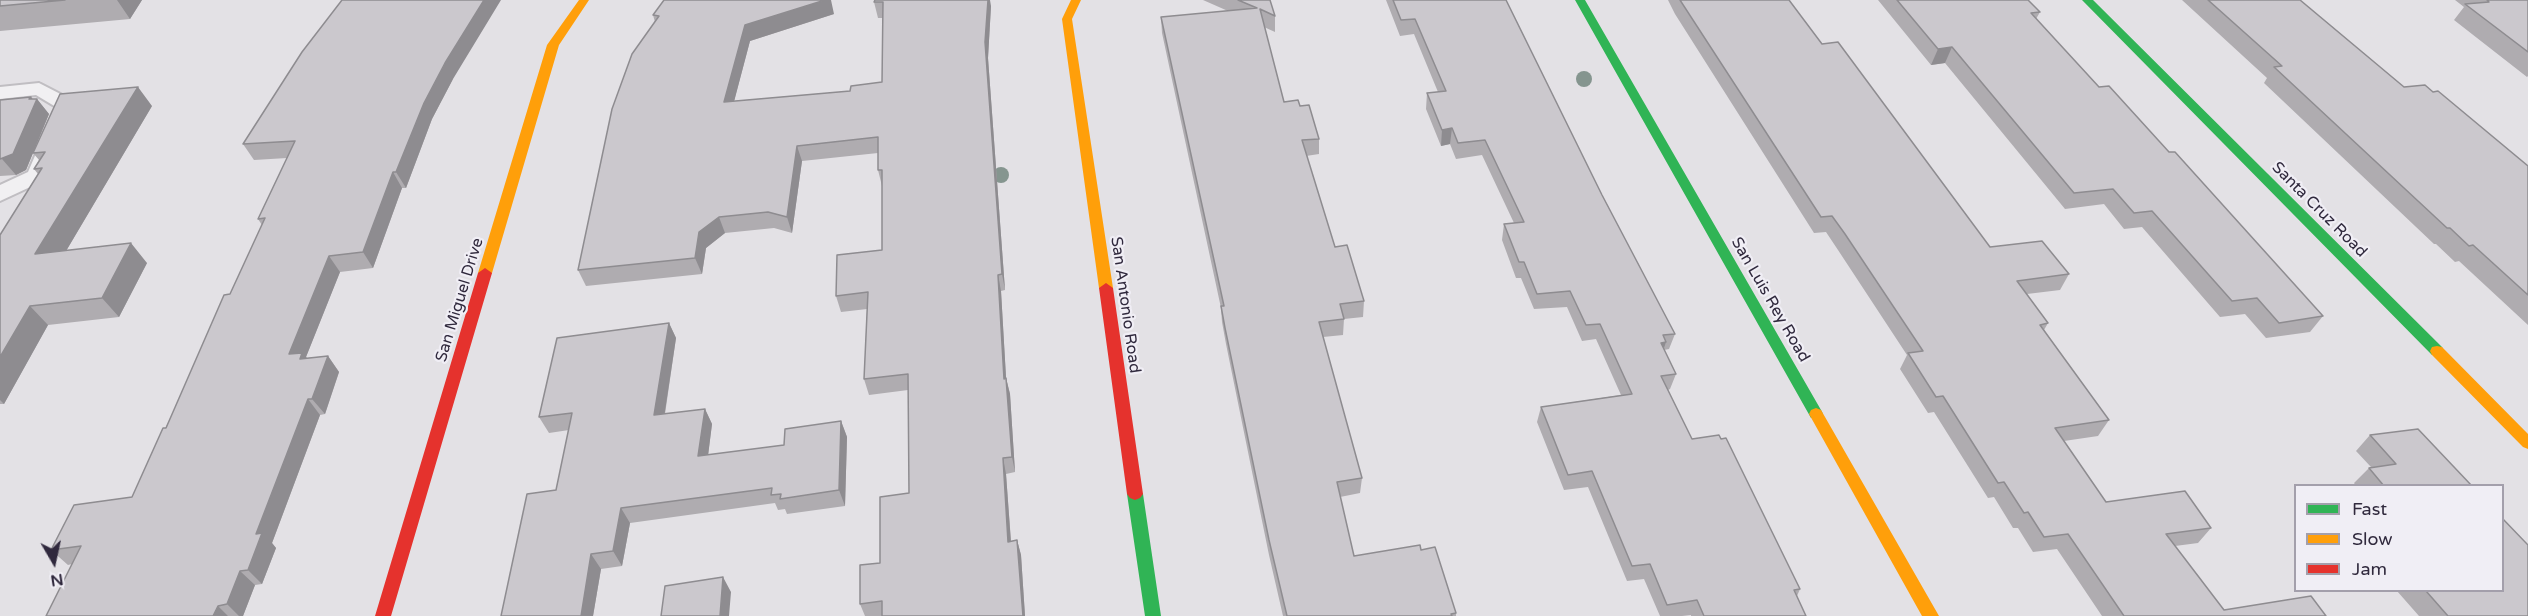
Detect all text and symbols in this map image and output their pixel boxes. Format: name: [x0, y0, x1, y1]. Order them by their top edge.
street label: Santa Cruz Road: [2267, 158, 2371, 262]
street label: San Luis Rey Road: [1726, 234, 1814, 366]
street label: San Antonio Road: [1106, 235, 1144, 375]
street label: San Miguel Drive: [432, 236, 488, 364]
legend: [2294, 484, 2504, 592]
text: Fast: [2352, 498, 2387, 520]
text: Slow: [2352, 528, 2393, 550]
north arrow: [24, 532, 84, 592]
text: Jam: [2352, 558, 2387, 580]
text: N: [49, 569, 65, 591]

